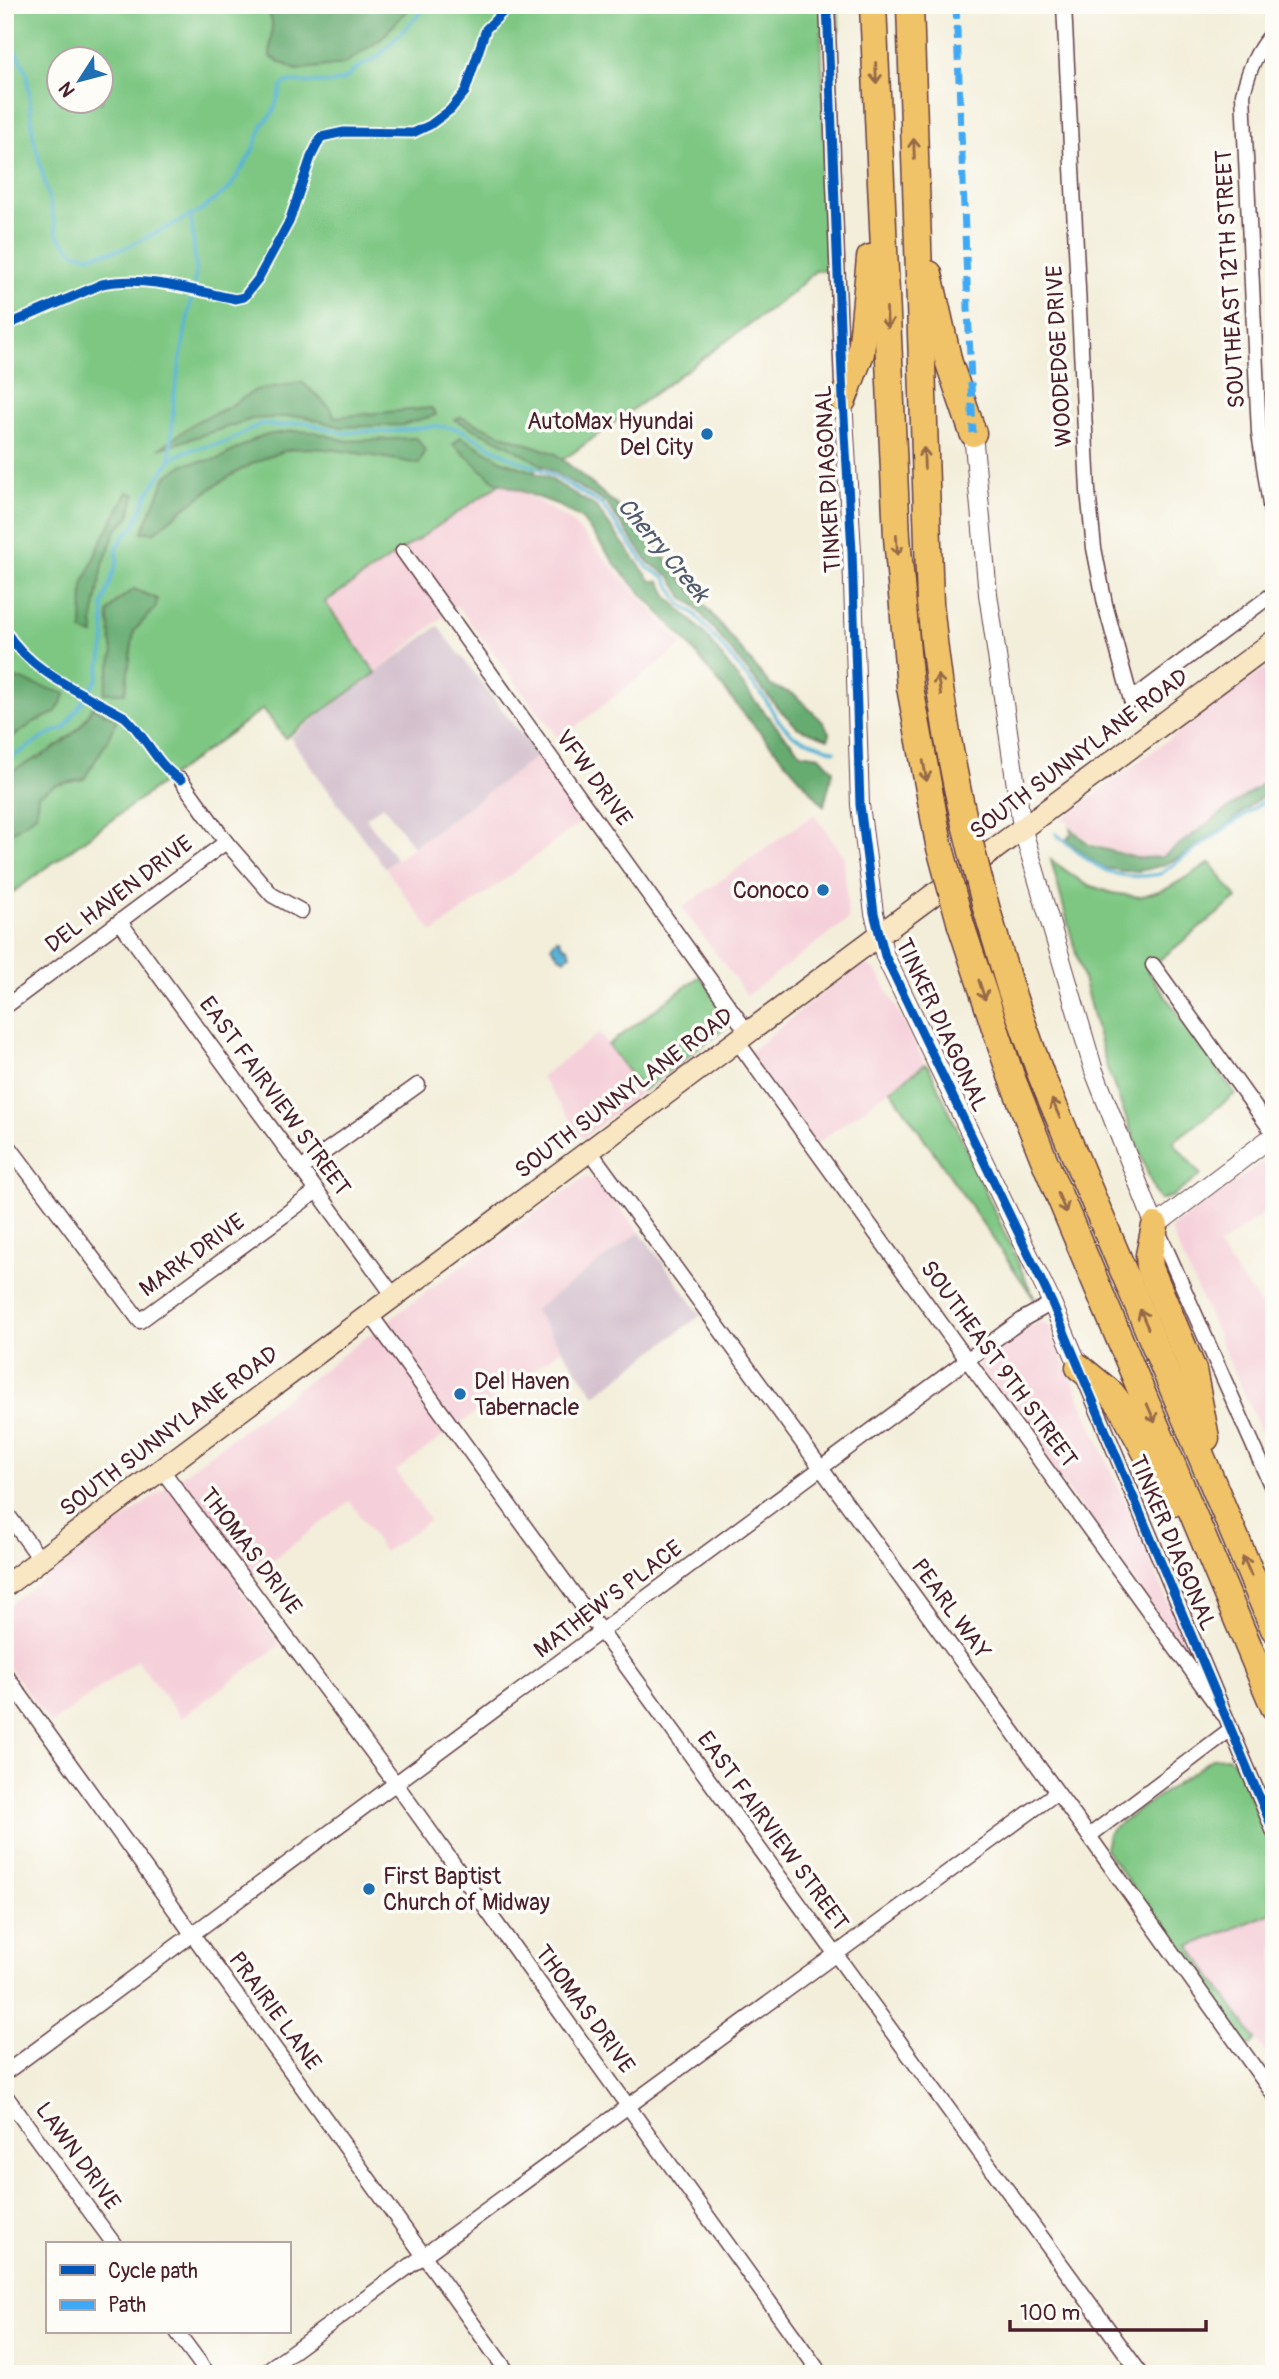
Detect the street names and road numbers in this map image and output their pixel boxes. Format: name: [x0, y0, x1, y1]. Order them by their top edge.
street label: SOUTHEAST 12TH STREET: [1209, 149, 1251, 409]
street label: WOODEDGE DRIVE: [1040, 264, 1078, 448]
street label: TINKER DIAGONAL: [809, 384, 847, 574]
street label: SOUTH SUNNYLANE ROAD: [964, 662, 1194, 846]
street label: VFW DRIVE: [549, 724, 639, 832]
street label: DEL HAVEN DRIVE: [39, 829, 199, 959]
street label: TINKER DIAGONAL: [889, 934, 995, 1116]
street label: EAST FAIRVIEW STREET: [193, 991, 357, 1202]
street label: SOUTH SUNNYLANE ROAD: [509, 1001, 739, 1185]
street label: MARK DRIVE: [133, 1207, 251, 1303]
street label: SOUTHEAST 9TH STREET: [914, 1255, 1084, 1473]
street label: SOUTH SUNNYLANE ROAD: [54, 1339, 284, 1523]
street label: TINKER DIAGONAL: [1123, 1451, 1223, 1635]
street label: THOMAS DRIVE: [194, 1482, 308, 1620]
street label: MATHEW'S PLACE: [528, 1534, 688, 1664]
street label: PEARL WAY: [905, 1553, 997, 1665]
street label: EAST FAIRVIEW STREET: [691, 1726, 855, 1937]
street label: THOMAS DRIVE: [529, 1939, 641, 2079]
street label: PRAIRIE LANE: [222, 1946, 328, 2076]
street label: LAWN DRIVE: [29, 2096, 127, 2216]

